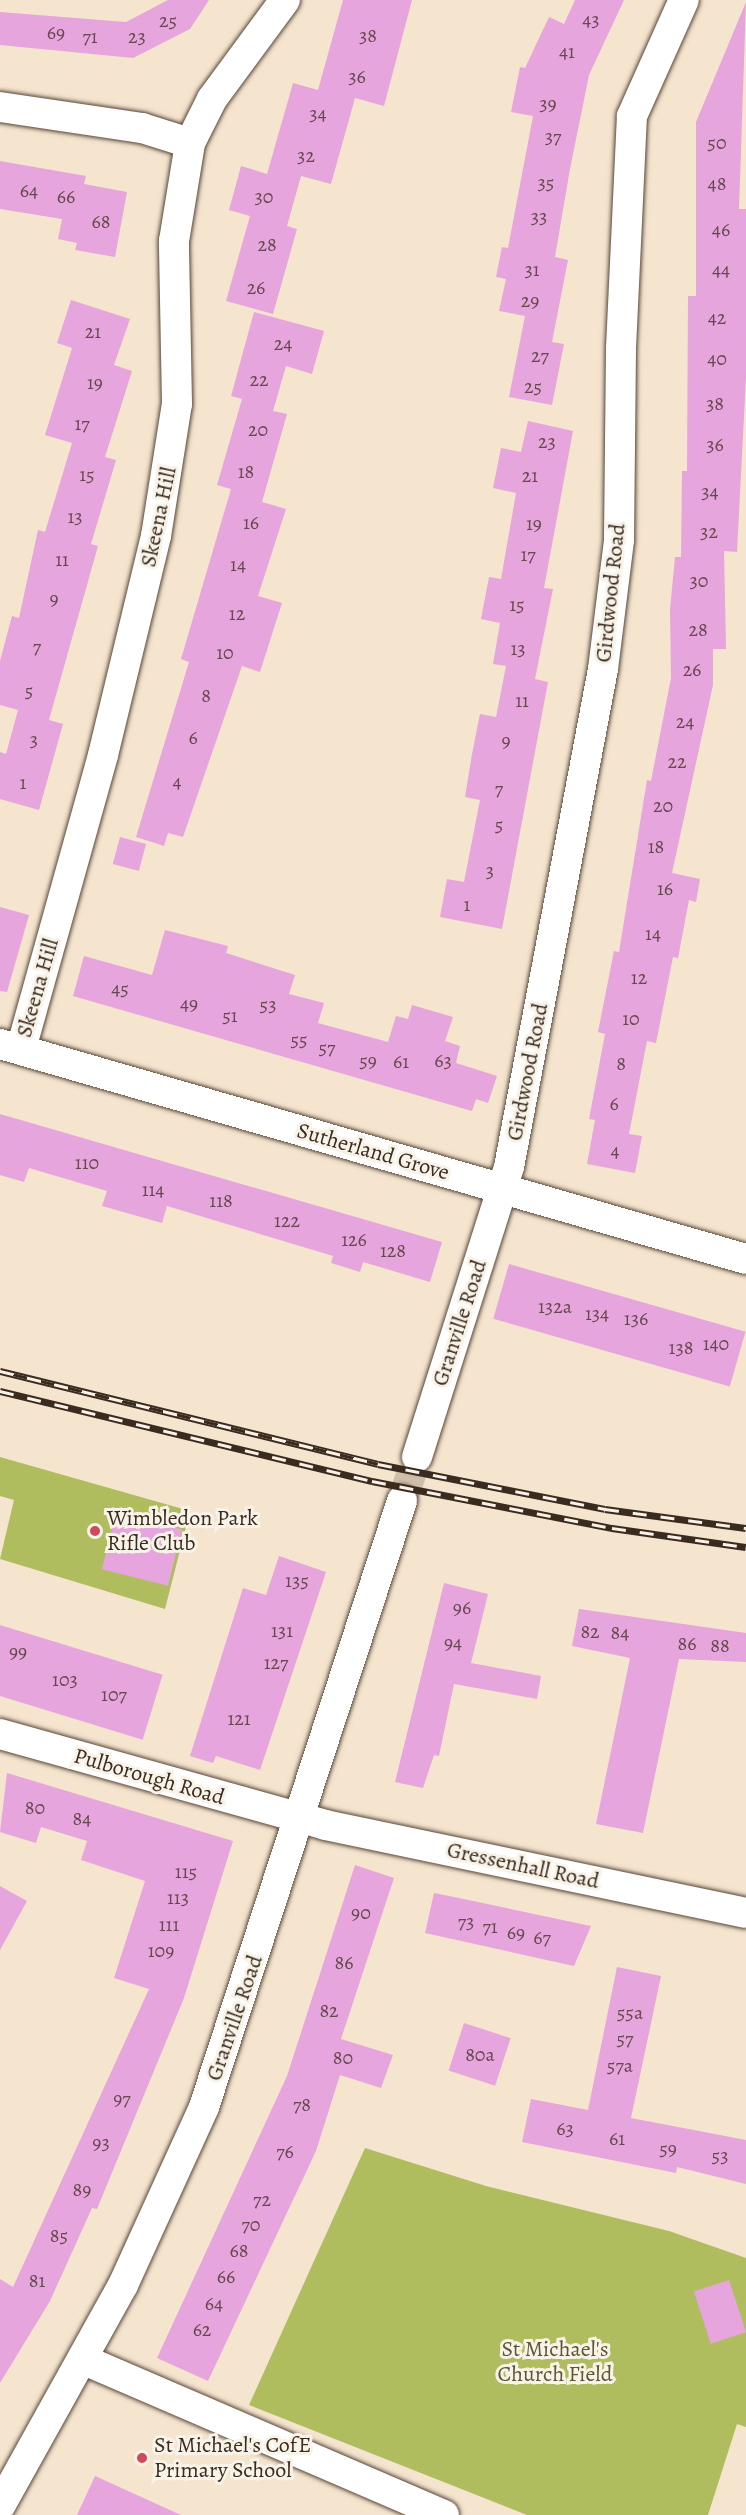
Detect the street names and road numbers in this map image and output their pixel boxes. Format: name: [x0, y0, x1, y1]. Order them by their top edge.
street label: Skeena Hill: [136, 465, 182, 569]
street label: Girdwood Road: [591, 522, 631, 664]
street label: Skeena Hill: [11, 936, 65, 1040]
street label: Girdwood Road: [502, 1001, 554, 1143]
street label: Sutherland Grove: [294, 1118, 452, 1186]
street label: Granville Road: [427, 1257, 493, 1389]
street label: Pulborough Road: [71, 1743, 227, 1811]
street label: Gressenhall Road: [445, 1837, 601, 1895]
street label: Granville Road: [201, 1952, 269, 2084]

